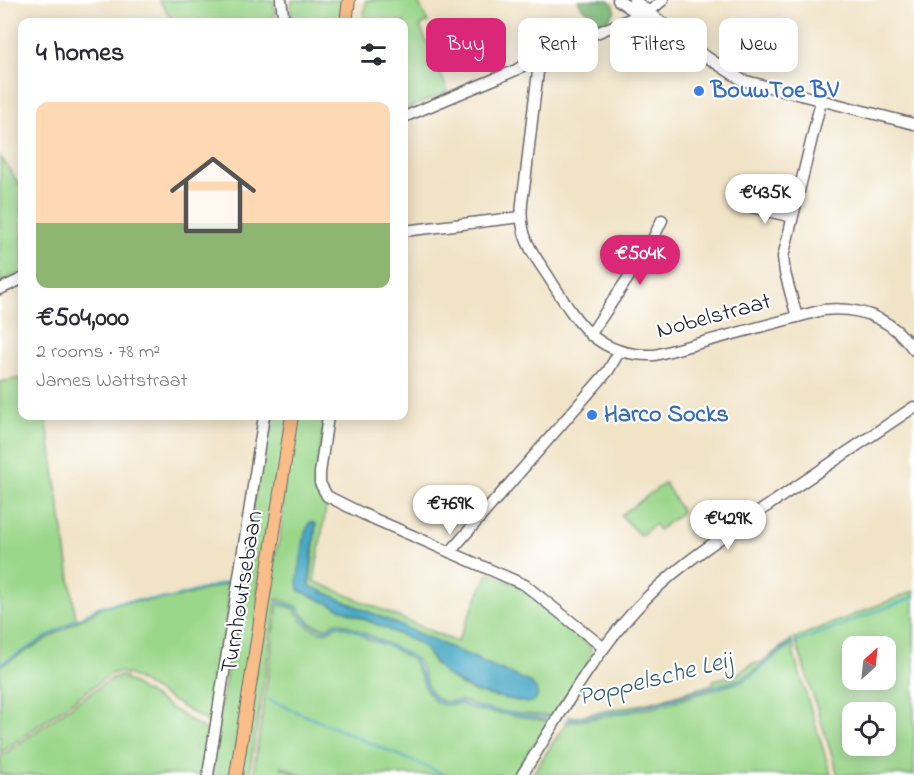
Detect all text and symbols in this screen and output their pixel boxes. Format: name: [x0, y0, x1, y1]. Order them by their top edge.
chip: Buy: [426, 18, 506, 72]
chip: Rent: [518, 18, 598, 72]
chip: Filters: [610, 18, 707, 72]
chip: New: [719, 18, 798, 72]
text: 4 homes: [36, 35, 124, 73]
icon: filters: [357, 38, 390, 71]
place label: BouwToe BV: [710, 74, 839, 109]
marker: BouwToe BV: [692, 84, 706, 98]
icon: home: [159, 141, 267, 249]
pin: €435K: [723, 174, 807, 225]
text: €435K: [739, 179, 791, 208]
pin: €504K: [598, 235, 682, 286]
text: €504K: [614, 240, 666, 269]
street label: Nobelstraat: [653, 285, 775, 349]
text: €504,000: [36, 300, 129, 338]
text: 2 rooms · 78 m²: [36, 338, 160, 367]
text: James Wattstraat: [36, 367, 187, 396]
place label: Harco Socks: [604, 398, 729, 433]
marker: Harco Socks: [585, 408, 599, 422]
pin: €769K: [408, 485, 492, 536]
text: €769K: [427, 490, 473, 519]
pin: €429K: [686, 500, 770, 551]
text: €429K: [704, 505, 752, 534]
street label: Turnhoutsebaan: [213, 508, 273, 676]
north arrow: [842, 636, 896, 690]
map controls: [842, 636, 896, 756]
water label: Poppelsche Leij: [574, 642, 738, 718]
button: locate: [842, 702, 896, 756]

